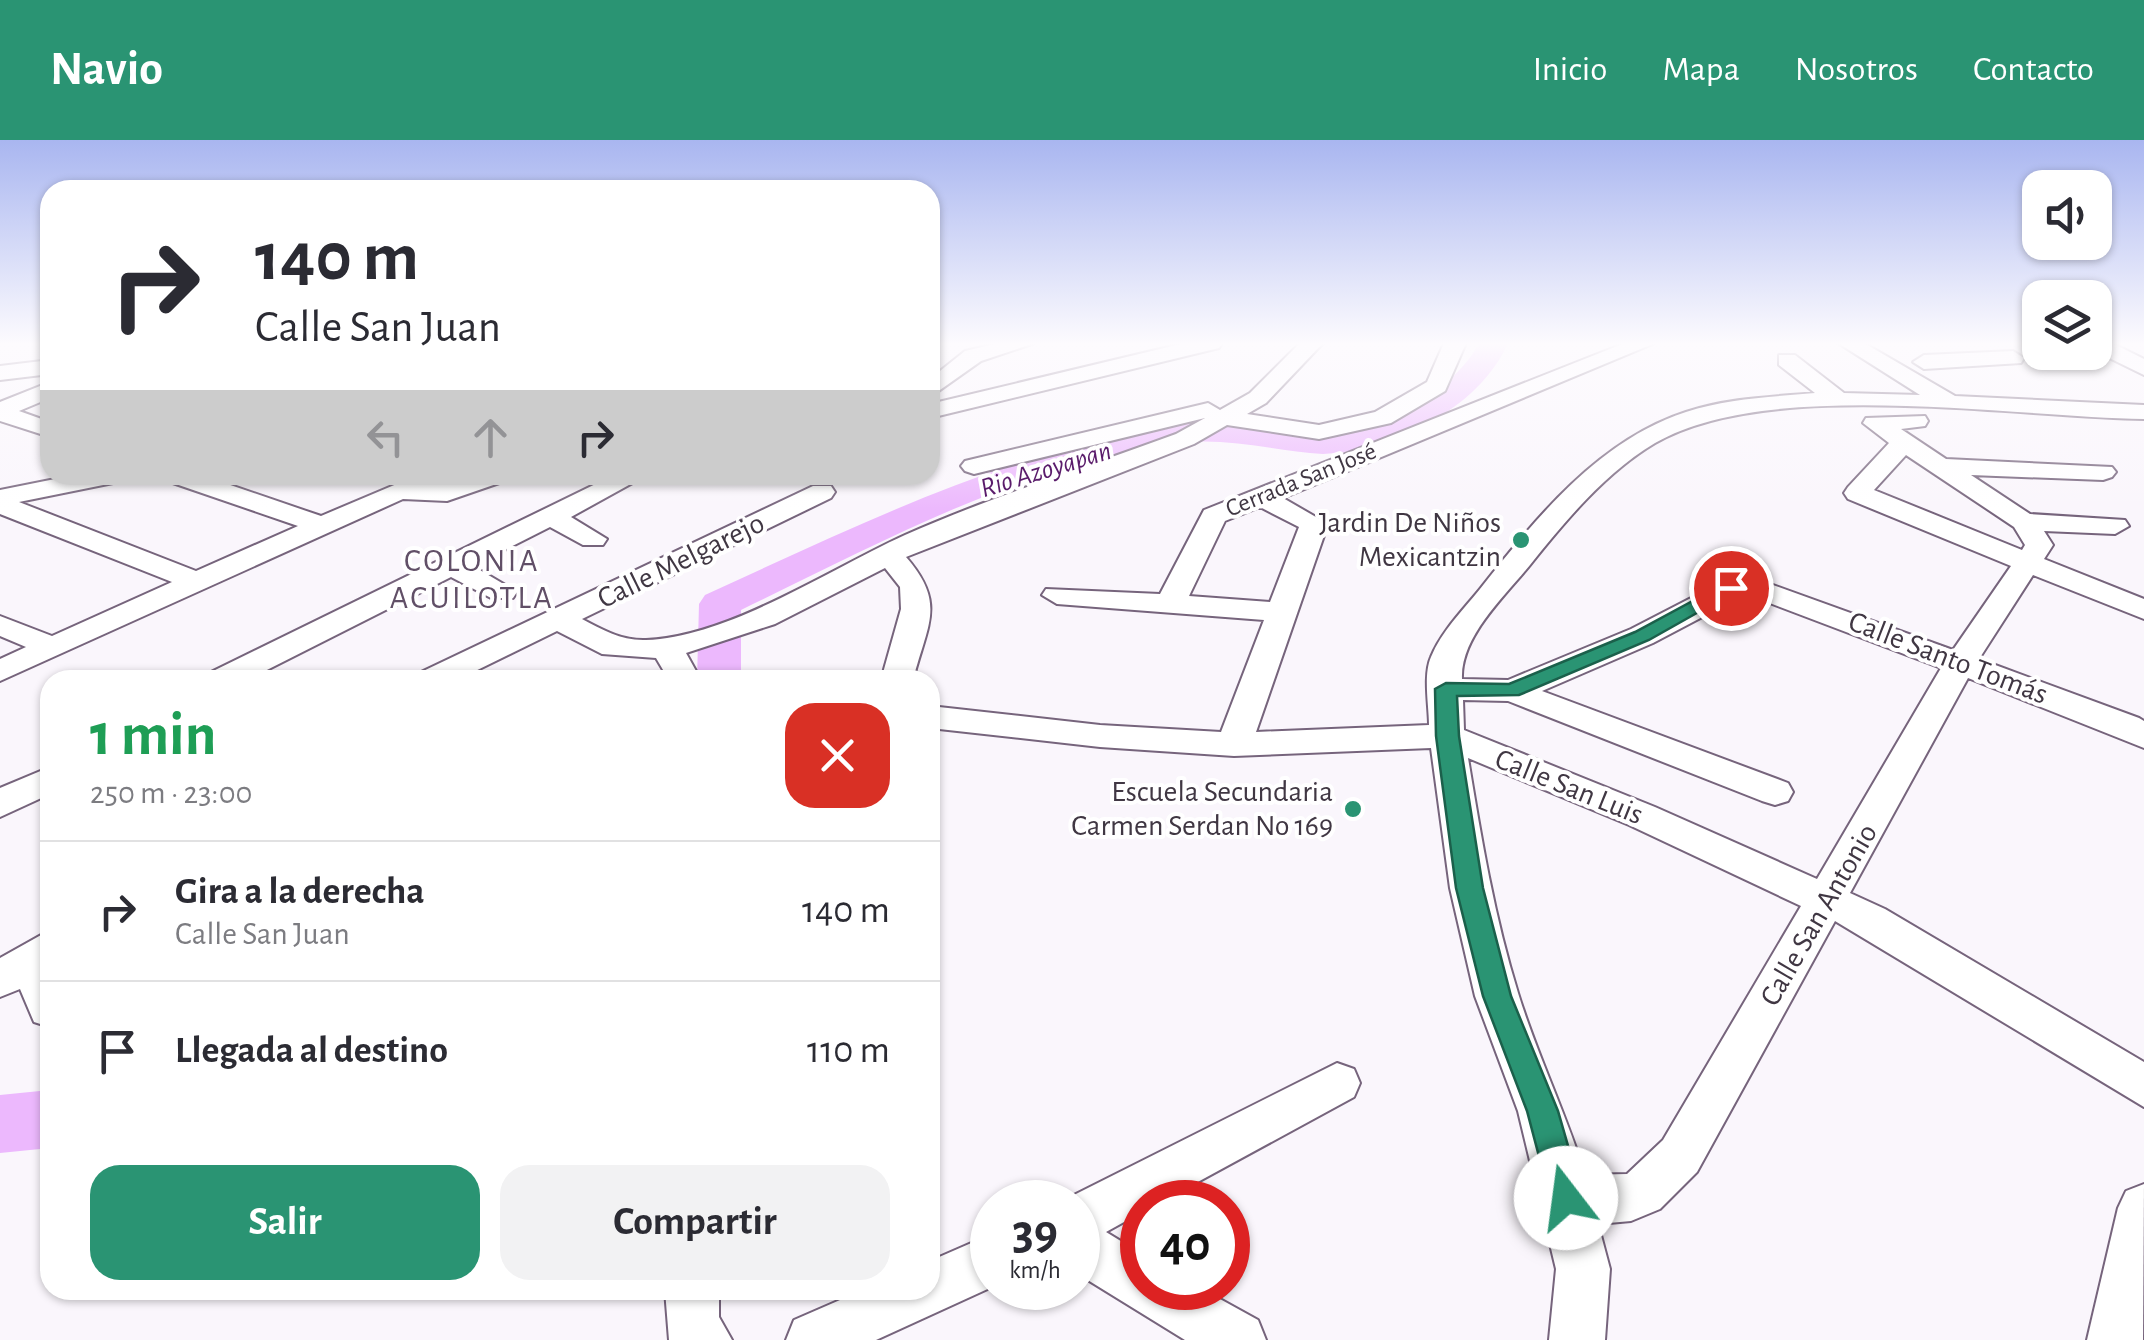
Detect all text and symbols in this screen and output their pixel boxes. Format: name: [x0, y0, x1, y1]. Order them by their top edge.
text: Navio: [50, 46, 163, 94]
text: Inicio: [1533, 52, 1607, 87]
text: Mapa: [1662, 52, 1740, 87]
text: Nosotros: [1795, 52, 1918, 87]
text: Contacto: [1973, 52, 2094, 87]
map controls: [2022, 170, 2112, 370]
button: sound: [2022, 170, 2112, 260]
icon: right: [90, 220, 220, 350]
text: 140 m: [255, 223, 419, 293]
button: layers: [2022, 280, 2112, 370]
text: Calle San Juan: [255, 305, 501, 350]
icon: left: [358, 410, 413, 465]
icon: ahead: [463, 410, 518, 465]
icon: right: [568, 410, 623, 465]
water label: Rio Azoyapan: [977, 437, 1115, 503]
street label: Cerrada San José: [1222, 438, 1380, 522]
street label: Calle Melgarejo: [593, 508, 769, 614]
place label: Jardin De Niños Mexicantzin: [1319, 508, 1501, 572]
marker: Jardin De Niños Mexicantzin: [1510, 529, 1532, 551]
district label: COLONIA ACUILOTLA: [390, 545, 554, 614]
pin: [1689, 546, 1774, 631]
icon: arrive: [1704, 561, 1759, 616]
street label: Calle Santo Tomás: [1844, 606, 2052, 710]
button: close: [785, 703, 890, 808]
text: 1 min: [90, 706, 216, 766]
street label: Calle San Luis: [1491, 744, 1647, 830]
text: 250 m · 23:00: [90, 777, 252, 809]
place label: Escuela Secundaria Carmen Serdan No 169: [1071, 777, 1333, 841]
marker: Escuela Secundaria Carmen Serdan No 169: [1342, 798, 1364, 820]
street label: Calle San Antonio: [1755, 819, 1883, 1011]
text: Gira a la derecha: [175, 873, 425, 911]
icon: right: [90, 884, 145, 939]
text: 140 m: [802, 892, 890, 930]
text: Calle San Juan: [175, 918, 350, 950]
icon: arrive: [90, 1024, 145, 1079]
text: Llegada al destino: [175, 1032, 448, 1070]
text: 110 m: [807, 1032, 890, 1070]
position arrow: [1514, 1146, 1618, 1250]
button: Salir: [90, 1165, 480, 1280]
button: Compartir: [500, 1165, 890, 1280]
speed limit sign: 40: [1120, 1180, 1250, 1310]
text: 39: [1012, 1208, 1058, 1258]
text: km/h: [1009, 1258, 1061, 1283]

